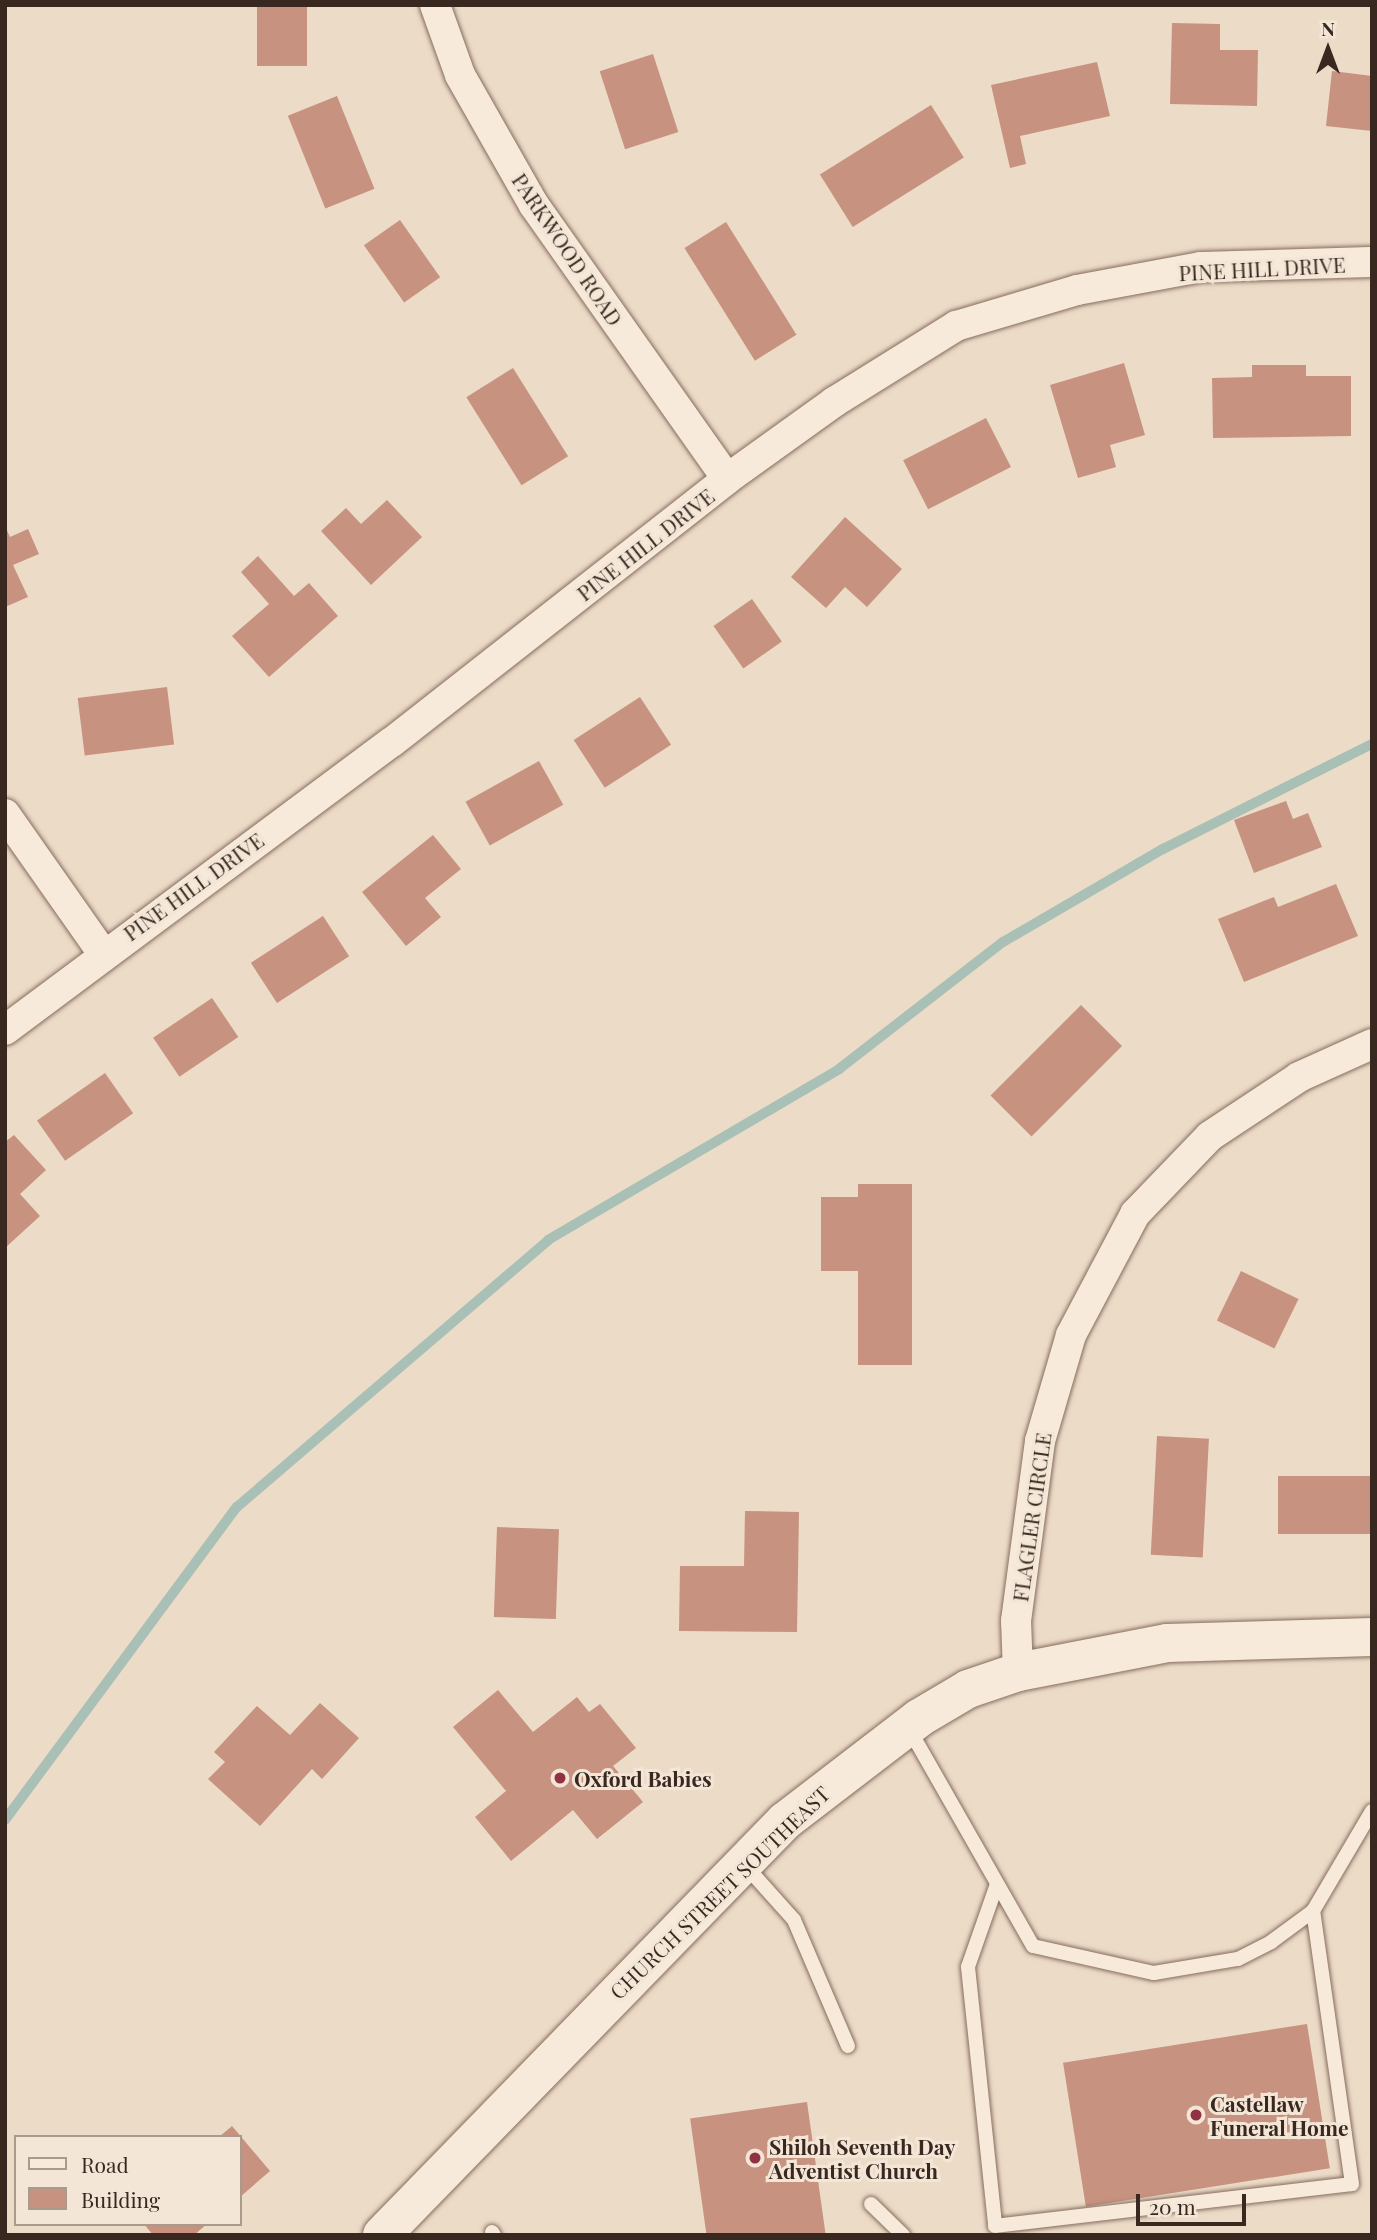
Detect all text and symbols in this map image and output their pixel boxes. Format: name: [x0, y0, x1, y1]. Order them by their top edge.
north arrow: [1293, 14, 1363, 84]
text: N: [1321, 15, 1335, 41]
street label: PARKWOOD ROAD: [508, 168, 628, 330]
street label: PINE HILL DRIVE: [1178, 251, 1346, 285]
street label: PINE HILL DRIVE: [571, 483, 719, 605]
street label: PINE HILL DRIVE: [118, 827, 268, 945]
street label: FLAGLER CIRCLE: [1007, 1431, 1055, 1603]
place label: Oxford Babies: [574, 1765, 712, 1791]
marker: Oxford Babies: [552, 1770, 568, 1786]
street label: CHURCH STREET SOUTHEAST: [604, 1780, 834, 2004]
place label: Castellaw Funeral Home: [1210, 2090, 1348, 2140]
marker: Castellaw Funeral Home: [1188, 2107, 1204, 2123]
place label: Shiloh Seventh Day Adventist Church: [769, 2133, 955, 2183]
legend: [14, 2135, 242, 2226]
text: Road: [81, 2150, 129, 2178]
marker: Shiloh Seventh Day Adventist Church: [747, 2150, 763, 2166]
scale bar: [1139, 2180, 1249, 2224]
text: Building: [81, 2185, 160, 2213]
text: 20 m: [1149, 2192, 1196, 2220]

